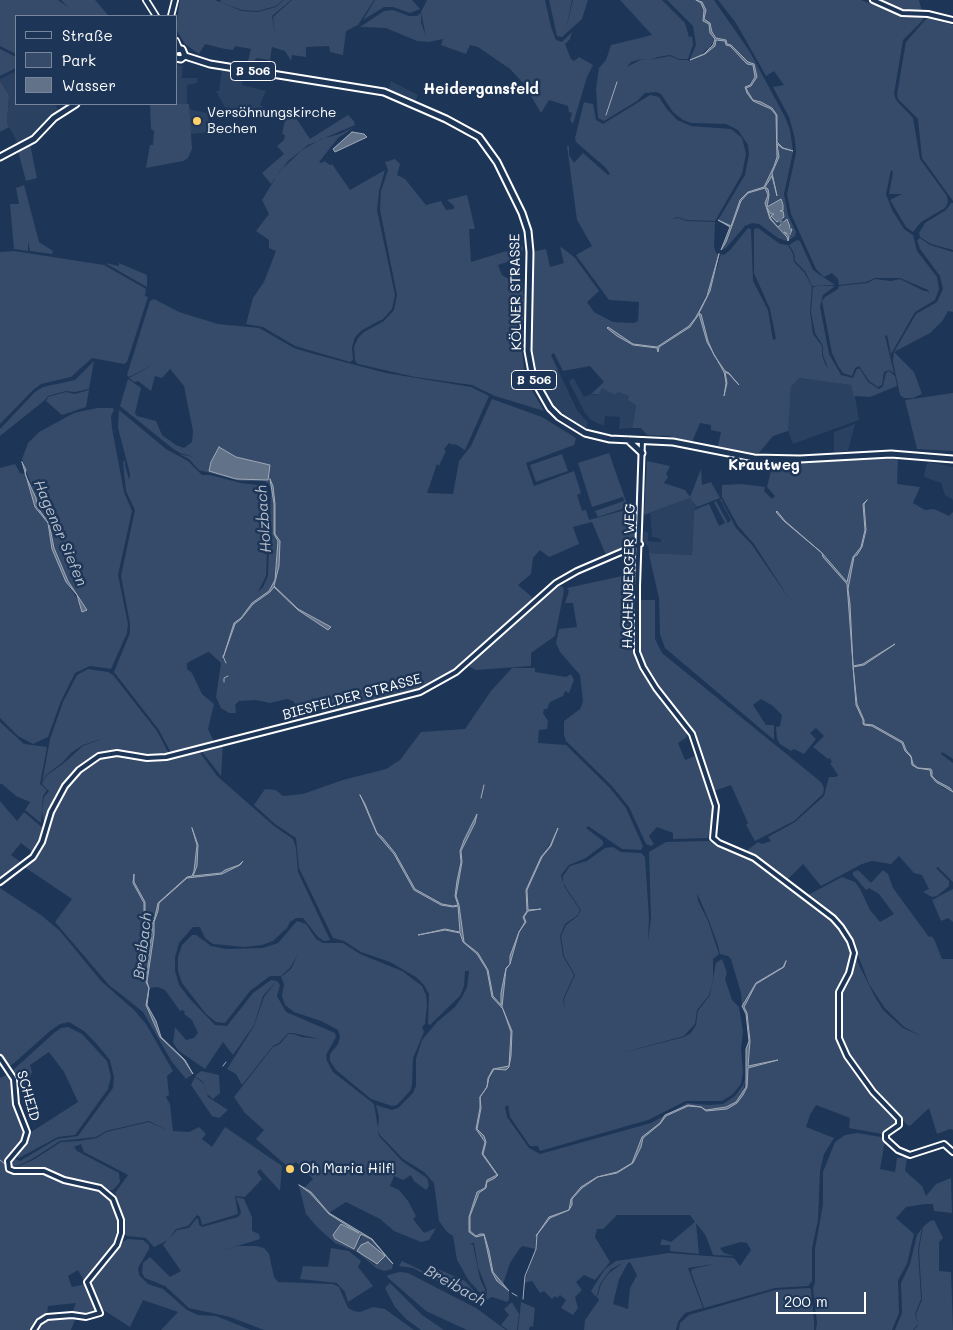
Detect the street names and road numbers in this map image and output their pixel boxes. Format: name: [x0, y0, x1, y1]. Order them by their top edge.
road number: B 506: [230, 61, 276, 80]
street label: KÖLNER STRASSE: [507, 233, 525, 351]
road number: B 506: [512, 370, 556, 390]
street label: HACHENBERGER WEG: [619, 503, 639, 649]
street label: BIESFELDER STRASSE: [281, 670, 423, 724]
street label: SCHEID: [13, 1069, 43, 1123]

